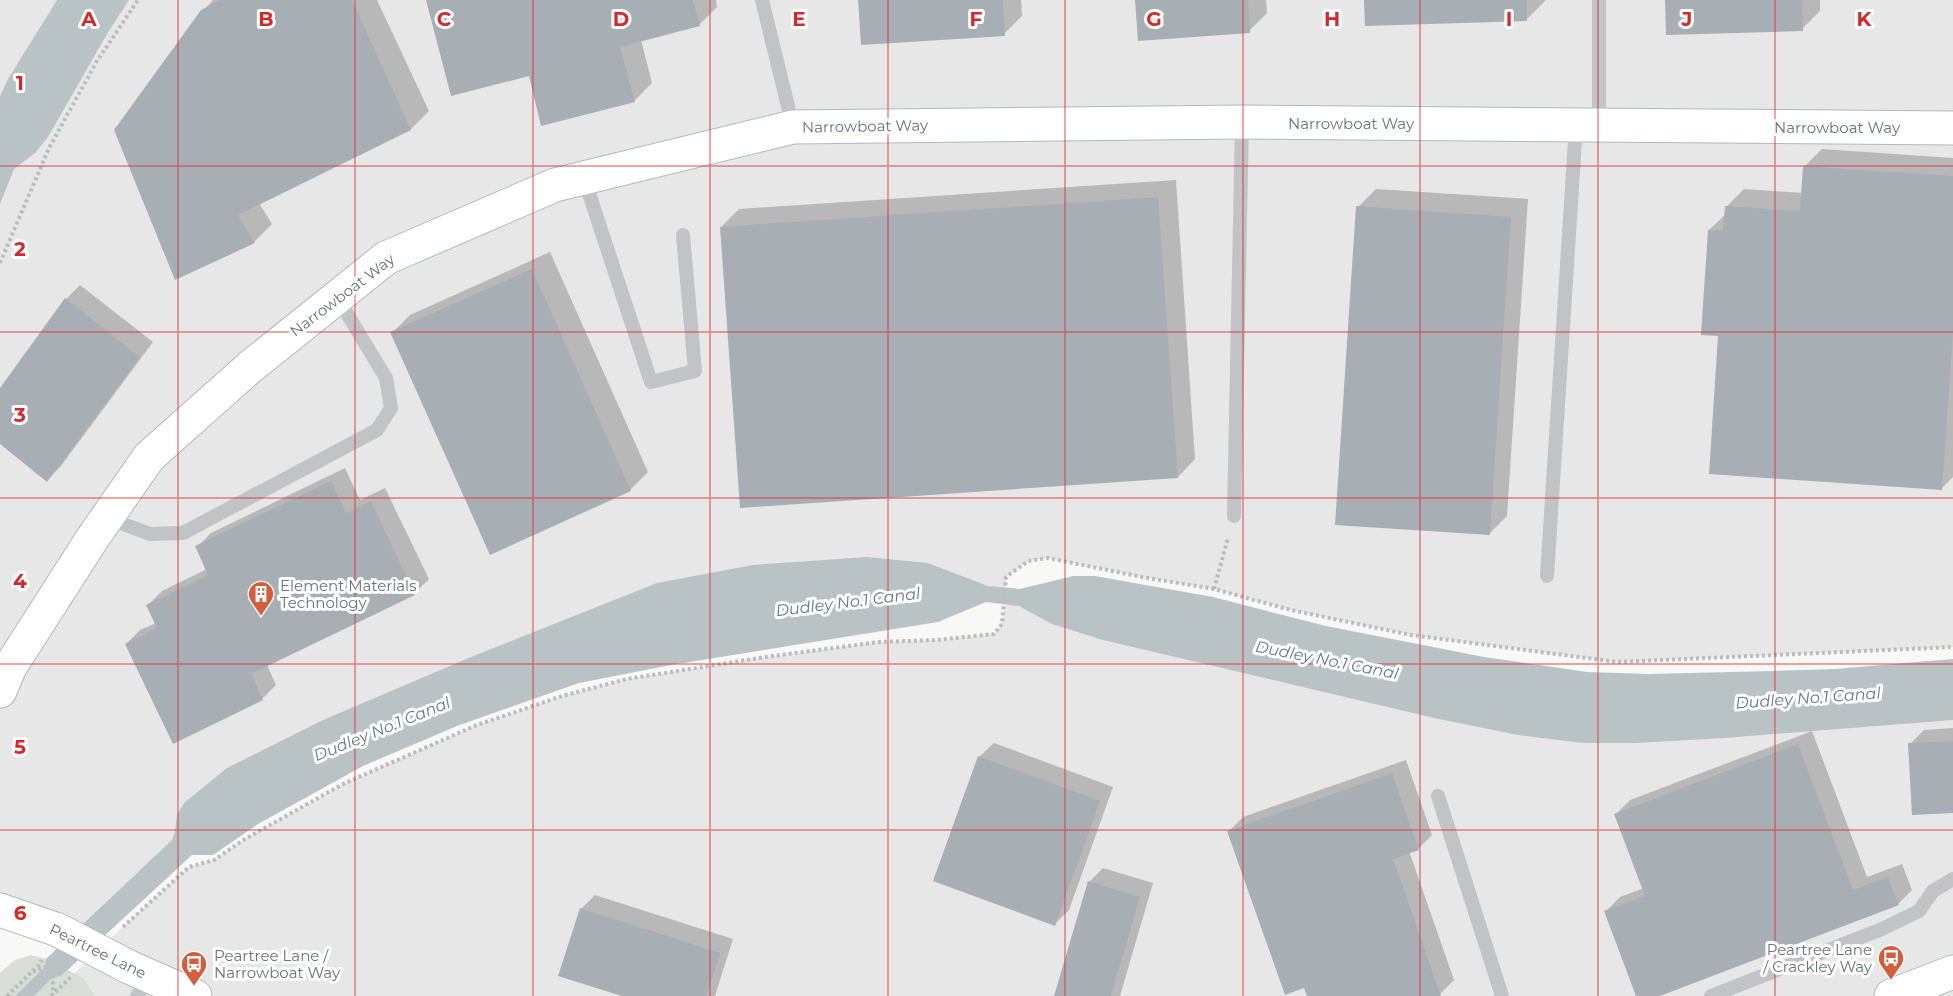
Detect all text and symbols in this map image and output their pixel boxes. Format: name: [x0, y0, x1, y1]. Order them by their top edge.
text: A: [80, 7, 97, 31]
text: B: [258, 7, 274, 31]
text: C: [437, 7, 452, 31]
text: D: [613, 7, 629, 31]
text: E: [792, 7, 806, 31]
text: F: [970, 7, 983, 31]
text: G: [1146, 7, 1162, 31]
text: H: [1324, 7, 1340, 31]
text: I: [1506, 7, 1512, 31]
text: J: [1681, 7, 1692, 31]
text: K: [1857, 7, 1873, 31]
text: 1: [16, 71, 24, 95]
street label: Narrowboat Way: [1288, 114, 1415, 133]
street label: Narrowboat Way: [802, 115, 929, 137]
street label: Narrowboat Way: [1774, 118, 1901, 137]
text: 2: [14, 237, 26, 261]
street label: Narrowboat Way: [286, 249, 399, 341]
text: 3: [13, 403, 26, 427]
text: 4: [13, 569, 27, 593]
place label: Element Materials Technology: [280, 576, 416, 612]
building icon: Element Materials Technology: [246, 579, 276, 617]
water label: Dudley No.1 Canal: [775, 584, 922, 620]
water label: Dudley No.1 Canal: [1254, 637, 1401, 683]
water label: Dudley No.1 Canal: [1735, 683, 1882, 713]
water label: Dudley No.1 Canal: [311, 693, 454, 765]
text: 5: [14, 735, 26, 759]
text: 6: [14, 901, 27, 925]
street label: Peartree Lane: [46, 919, 150, 983]
place label: Peartree Lane / Crackley Way: [1762, 940, 1873, 976]
bus stop icon: Peartree Lane / Crackley Way: [1876, 943, 1906, 981]
place label: Peartree Lane / Narrowboat Way: [214, 946, 341, 982]
bus stop icon: Peartree Lane / Narrowboat Way: [179, 949, 209, 987]

